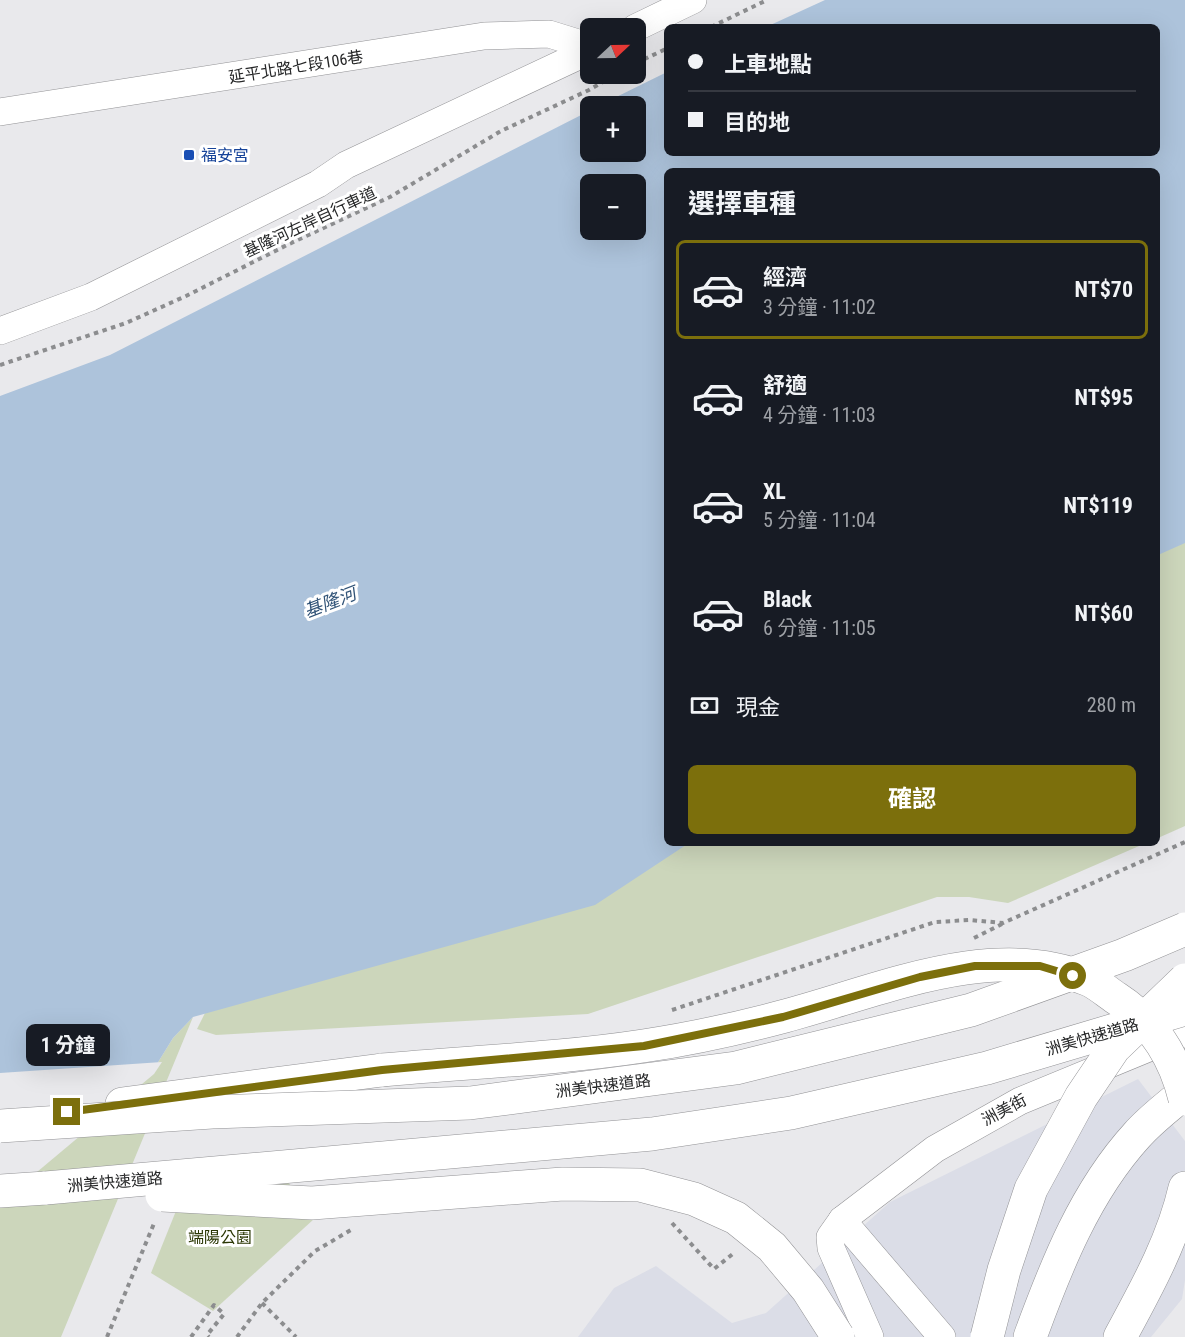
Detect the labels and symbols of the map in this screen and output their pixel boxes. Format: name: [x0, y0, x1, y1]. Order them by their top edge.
north arrow: [580, 18, 646, 84]
street label: 延平北路七段106巷: [227, 47, 365, 87]
place label: 福安宮: [201, 146, 249, 165]
marker: 福安宮: [182, 148, 196, 162]
street label: 基隆河左岸自行車道: [241, 183, 379, 261]
water label: 基隆河: [301, 581, 362, 621]
route start: [1059, 962, 1086, 989]
street label: 洲美快速道路: [1043, 1015, 1141, 1059]
callout: 1 分鐘: [25, 1025, 109, 1067]
street label: 洲美快速道路: [554, 1071, 652, 1101]
street label: 洲美街: [978, 1090, 1030, 1130]
route end: [53, 1098, 80, 1125]
street label: 洲美快速道路: [66, 1168, 164, 1196]
park label: 端陽公園: [188, 1228, 252, 1247]

